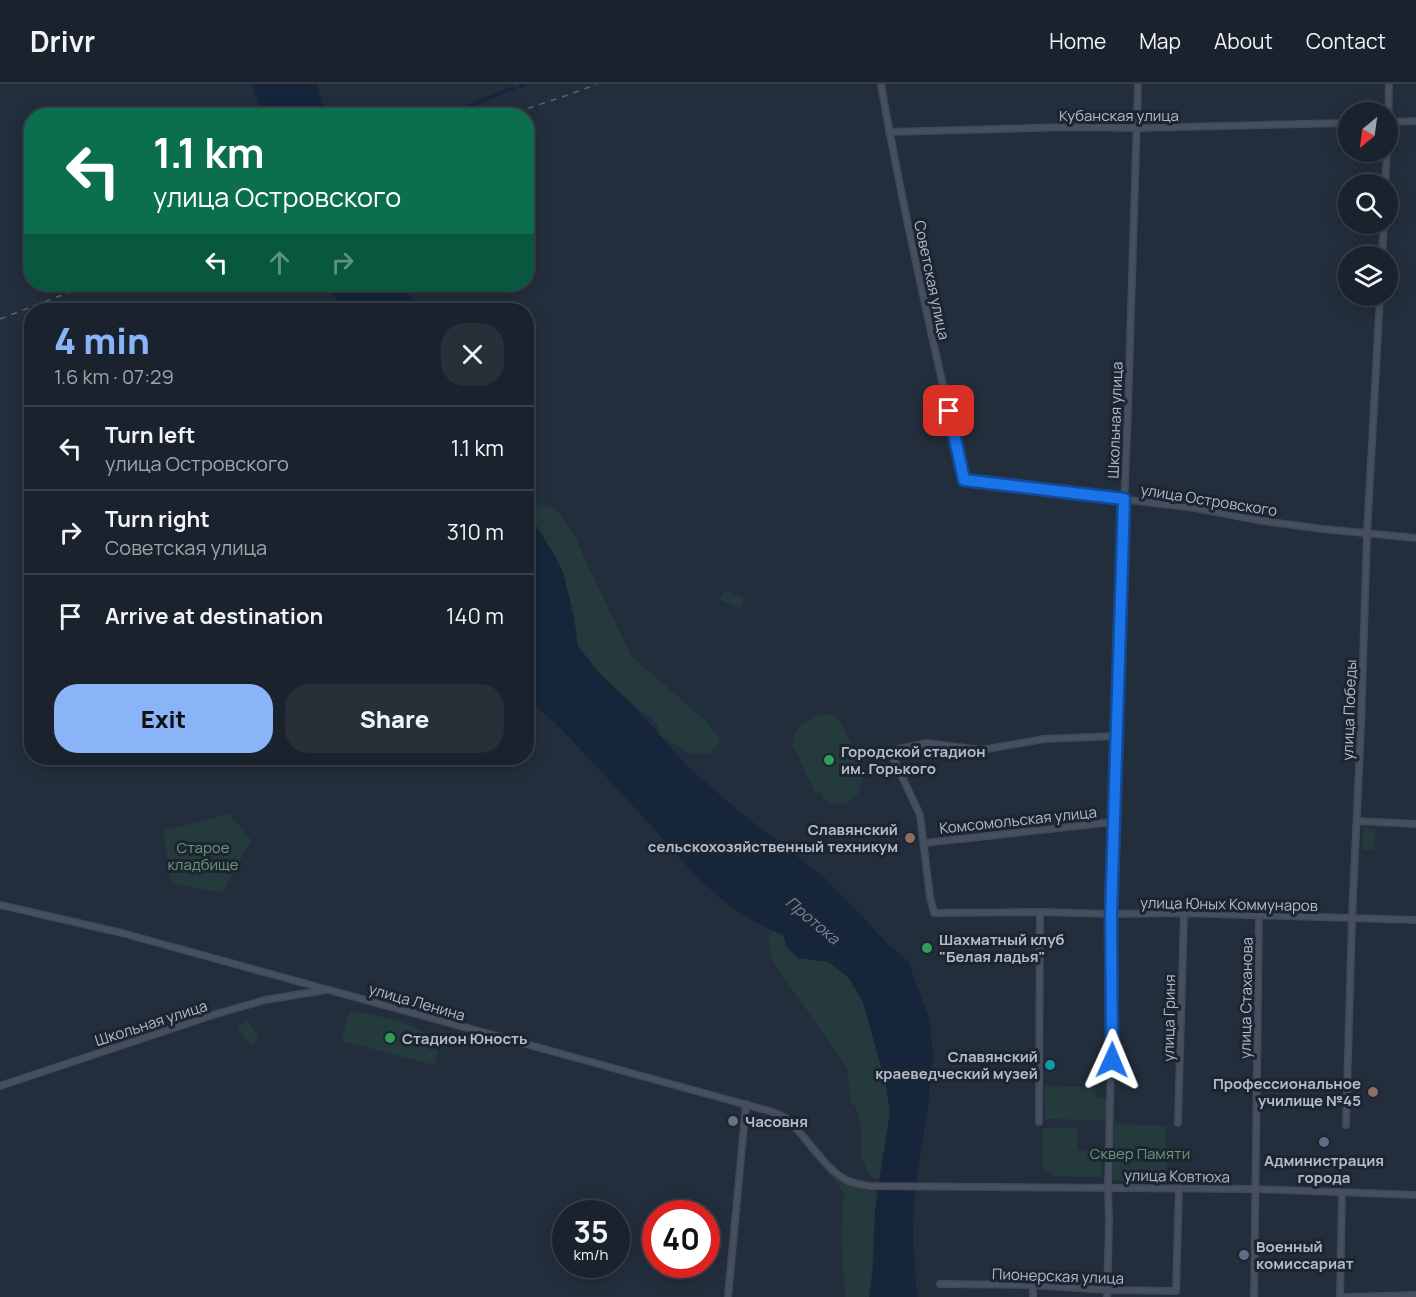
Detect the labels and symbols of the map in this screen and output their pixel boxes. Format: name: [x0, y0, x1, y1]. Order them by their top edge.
north arrow: [1338, 102, 1398, 162]
street label: Кубанская улица: [1059, 105, 1179, 126]
street label: Советская улица: [909, 218, 955, 342]
street label: Школьная улица: [1102, 361, 1128, 479]
pin: [923, 385, 974, 436]
street label: улица Островского: [1139, 479, 1279, 521]
street label: улица Победы: [1337, 659, 1361, 761]
place label: Городской cтадион им. Горького: [841, 741, 986, 779]
marker: Городской cтадион им. Горького: [822, 753, 836, 767]
street label: Комсомольская улица: [938, 801, 1098, 839]
place label: Славянский сельскохозяйственный техникум: [648, 819, 898, 857]
marker: Славянский сельскохозяйственный техникум: [903, 831, 917, 845]
park label: Старое кладбище: [168, 837, 239, 875]
water label: Протока: [781, 891, 845, 950]
street label: улица Юных Коммунаров: [1140, 892, 1318, 916]
place label: Шахматный клуб "Белая ладья": [939, 929, 1065, 967]
street label: улица Стаханова: [1234, 937, 1258, 1059]
marker: Шахматный клуб "Белая ладья": [920, 941, 934, 955]
street label: улица Гриня: [1158, 974, 1180, 1062]
street label: улица Ленина: [366, 978, 468, 1026]
street label: Школьная улица: [92, 995, 210, 1051]
place label: Стадион Юность: [402, 1028, 528, 1049]
position arrow: [1080, 1028, 1144, 1092]
marker: Стадион Юность: [383, 1031, 397, 1045]
place label: Славянский краеведческий музей: [875, 1046, 1038, 1084]
marker: Славянский краеведческий музей: [1043, 1058, 1057, 1072]
place label: Профессиональное училище №45: [1213, 1073, 1361, 1111]
marker: Профессиональное училище №45: [1366, 1085, 1380, 1099]
place label: Часовня: [745, 1111, 808, 1132]
marker: Часовня: [726, 1114, 740, 1128]
marker: Администрация города: [1317, 1135, 1331, 1149]
park label: Сквер Памяти: [1090, 1143, 1190, 1164]
place label: Администрация города: [1264, 1150, 1384, 1188]
street label: улица Ковтюха: [1124, 1165, 1230, 1187]
speed limit sign: 40: [642, 1200, 720, 1278]
place label: Военный комиссариат: [1256, 1236, 1354, 1274]
marker: Военный комиссариат: [1237, 1248, 1251, 1262]
street label: Пионерская улица: [992, 1263, 1124, 1289]

